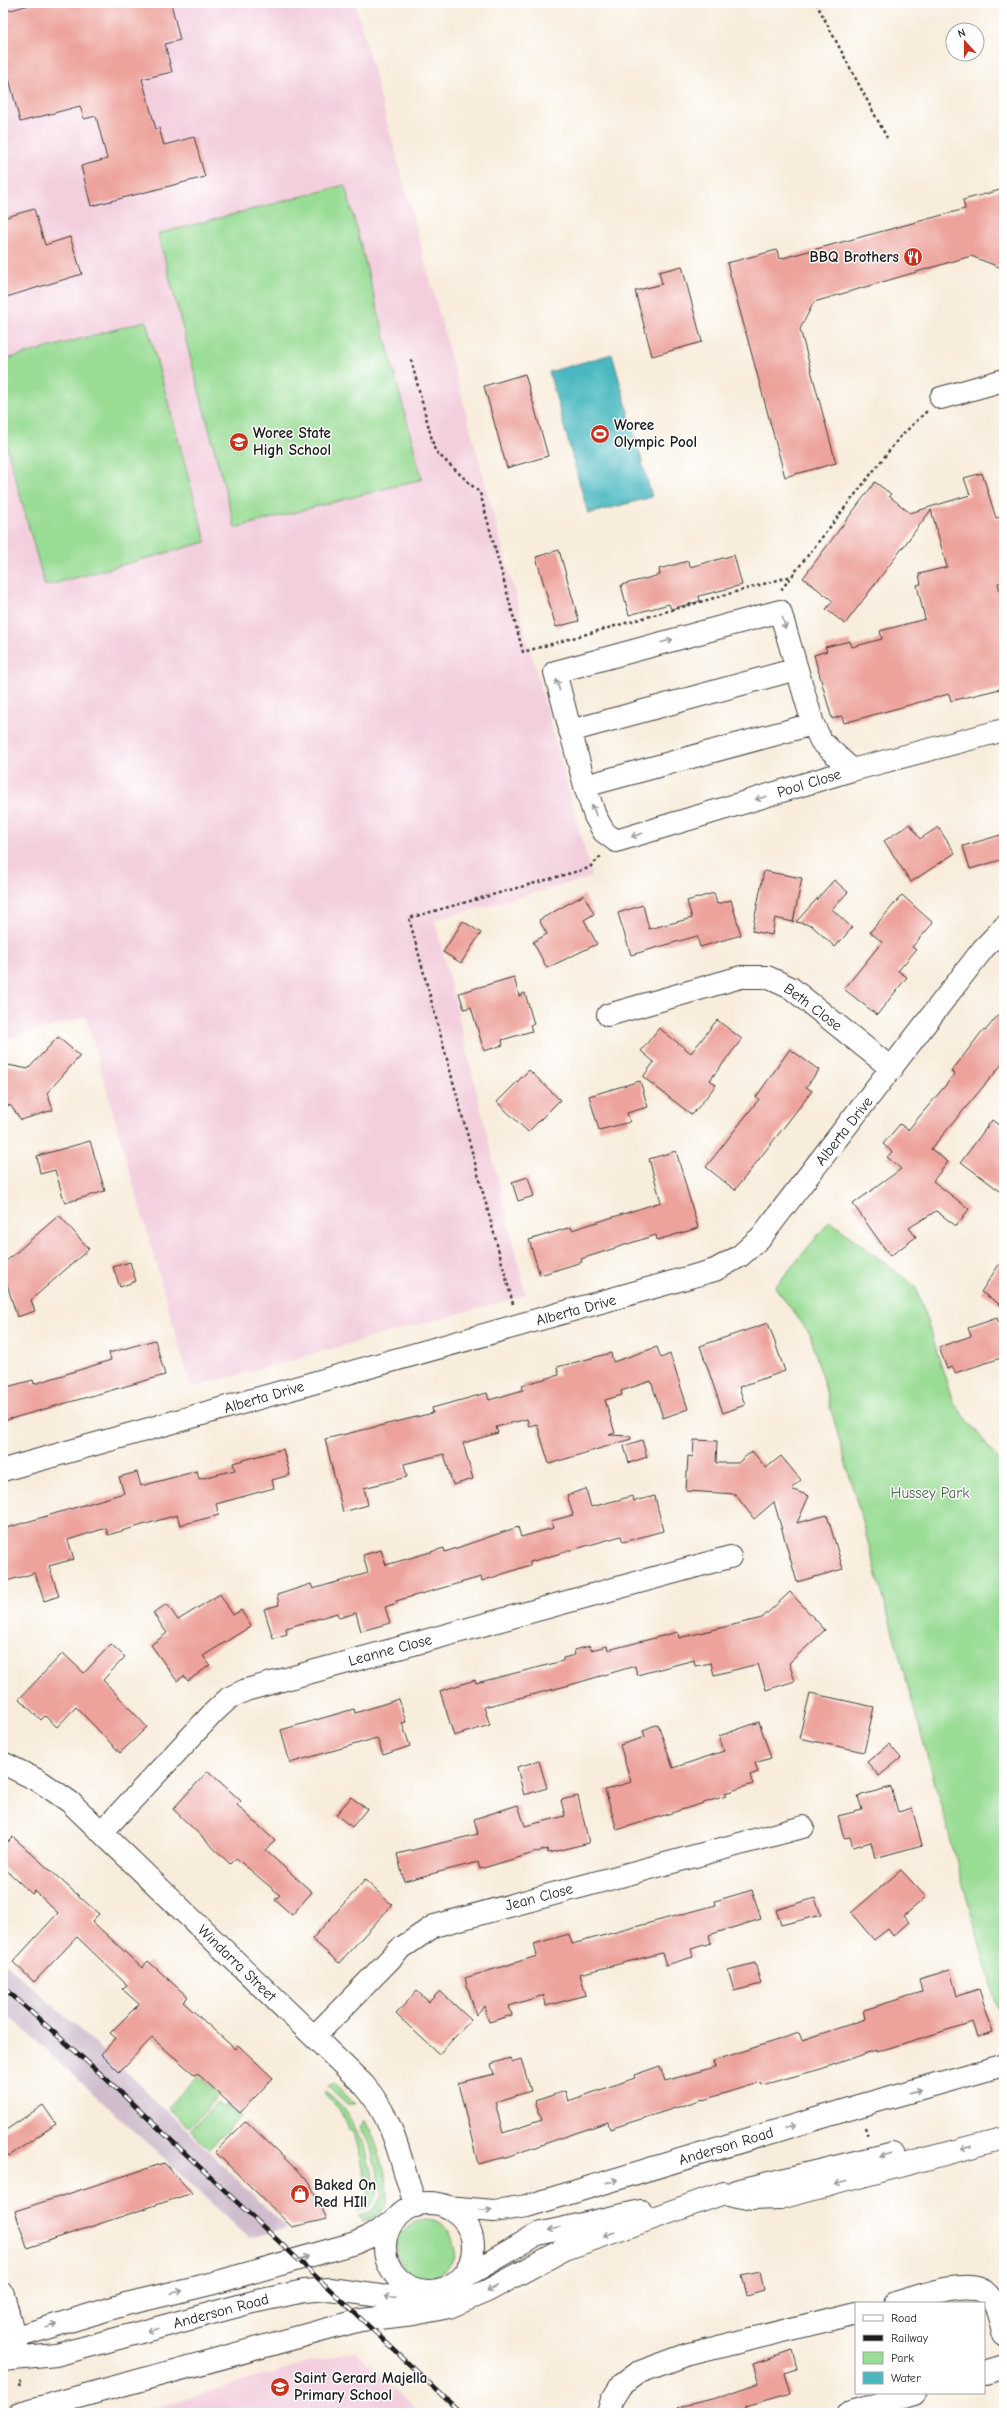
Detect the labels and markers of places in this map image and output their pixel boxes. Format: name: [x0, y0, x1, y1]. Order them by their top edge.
restaurant icon: BBQ Brothers: [902, 246, 924, 268]
place label: BBQ Brothers: [810, 248, 899, 266]
place label: Woree Olympic Pool: [614, 416, 697, 451]
sports icon: Woree Olympic Pool: [589, 423, 611, 445]
place label: Woree State High School: [253, 424, 331, 459]
school or university icon: Woree State High School: [228, 431, 250, 453]
place label: Baked On Red HIll: [314, 2176, 376, 2211]
shop icon: Baked On Red HIll: [289, 2183, 311, 2205]
place label: Saint Gerard Majella Primary School: [294, 2369, 428, 2404]
school or university icon: Saint Gerard Majella Primary School: [269, 2376, 291, 2398]

